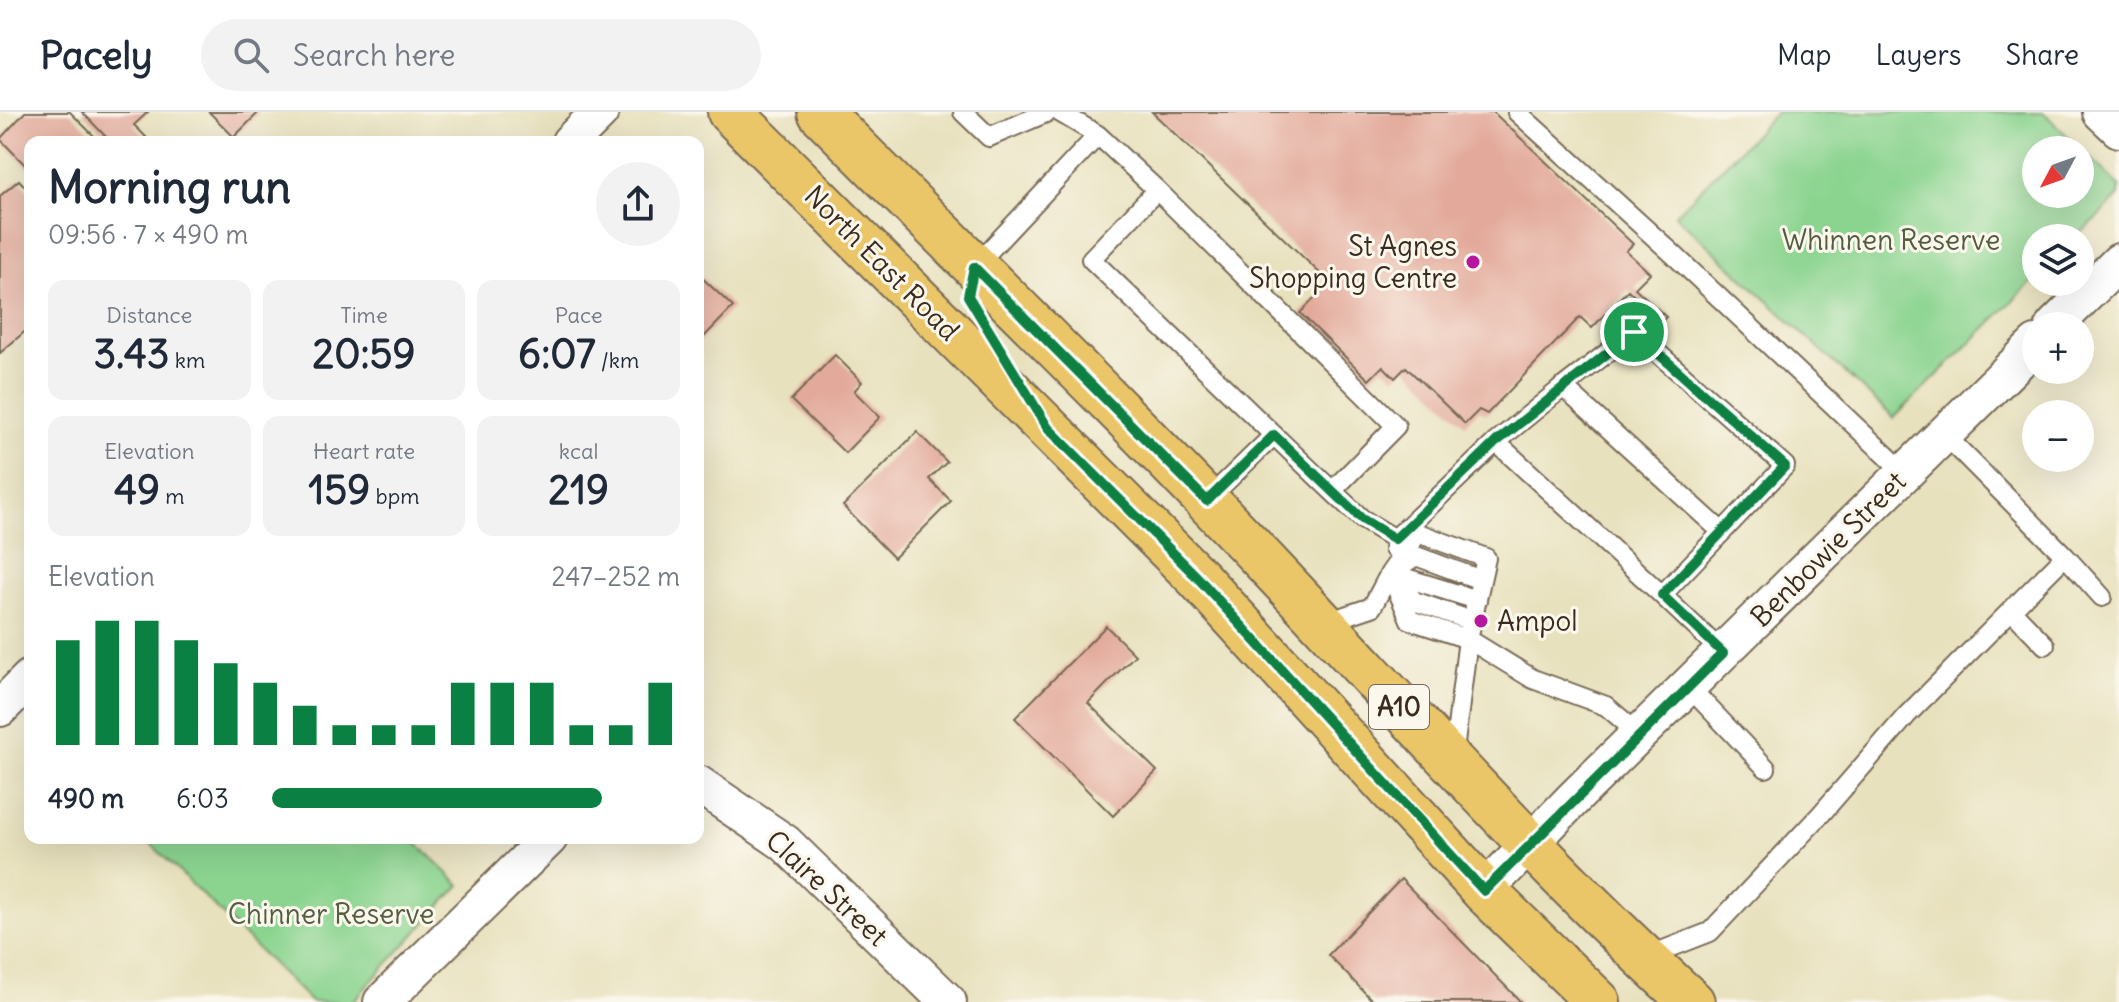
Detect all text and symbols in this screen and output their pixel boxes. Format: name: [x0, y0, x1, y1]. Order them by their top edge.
search box: [201, 19, 761, 91]
text: Pacely: [40, 32, 153, 79]
icon: search: [229, 33, 273, 77]
text: Search here: [293, 36, 455, 74]
text: Map: [1777, 37, 1832, 73]
text: Layers: [1876, 37, 1962, 73]
text: Share: [2006, 37, 2079, 73]
north arrow: [2022, 136, 2094, 208]
map controls: [2022, 136, 2094, 472]
text: Morning run: [48, 160, 291, 215]
button: share: [596, 162, 680, 246]
street label: North East Road: [797, 178, 967, 348]
text: 09:56 · 7 × 490 m: [48, 218, 248, 251]
park label: Whinnen Reserve: [1782, 222, 2000, 258]
button: layers: [2022, 224, 2094, 296]
place label: St Agnes Shopping Centre: [1249, 228, 1457, 296]
marker: St Agnes Shopping Centre: [1464, 253, 1482, 271]
pin: [1600, 298, 1668, 366]
text: Distance: [106, 301, 192, 329]
text: Time: [340, 301, 388, 329]
text: Pace: [555, 301, 603, 329]
icon: arrive: [1612, 310, 1656, 354]
button: +: [2022, 312, 2094, 384]
text: 3.43: [93, 329, 169, 379]
text: 20:59: [312, 329, 416, 379]
text: 6:07: [518, 329, 596, 379]
text: km: [169, 346, 205, 374]
text: /km: [596, 346, 639, 374]
button: −: [2022, 400, 2094, 472]
text: Elevation: [104, 437, 194, 465]
text: Heart rate: [313, 437, 415, 465]
text: kcal: [559, 437, 598, 465]
street label: Benbowie Street: [1743, 464, 1913, 634]
text: 49: [114, 465, 160, 515]
text: 159: [308, 465, 370, 515]
text: 219: [548, 465, 609, 515]
text: m: [160, 482, 185, 510]
text: bpm: [370, 482, 420, 510]
text: Elevation: [48, 560, 155, 593]
text: 247–252 m: [551, 560, 680, 593]
place label: Ampol: [1497, 603, 1578, 639]
marker: Ampol: [1472, 612, 1490, 630]
road number: A10: [1369, 685, 1429, 729]
text: 490 m: [48, 782, 124, 815]
text: 6:03: [176, 782, 229, 815]
street label: Claire Street: [758, 822, 896, 954]
park label: Chinner Reserve: [228, 896, 434, 932]

